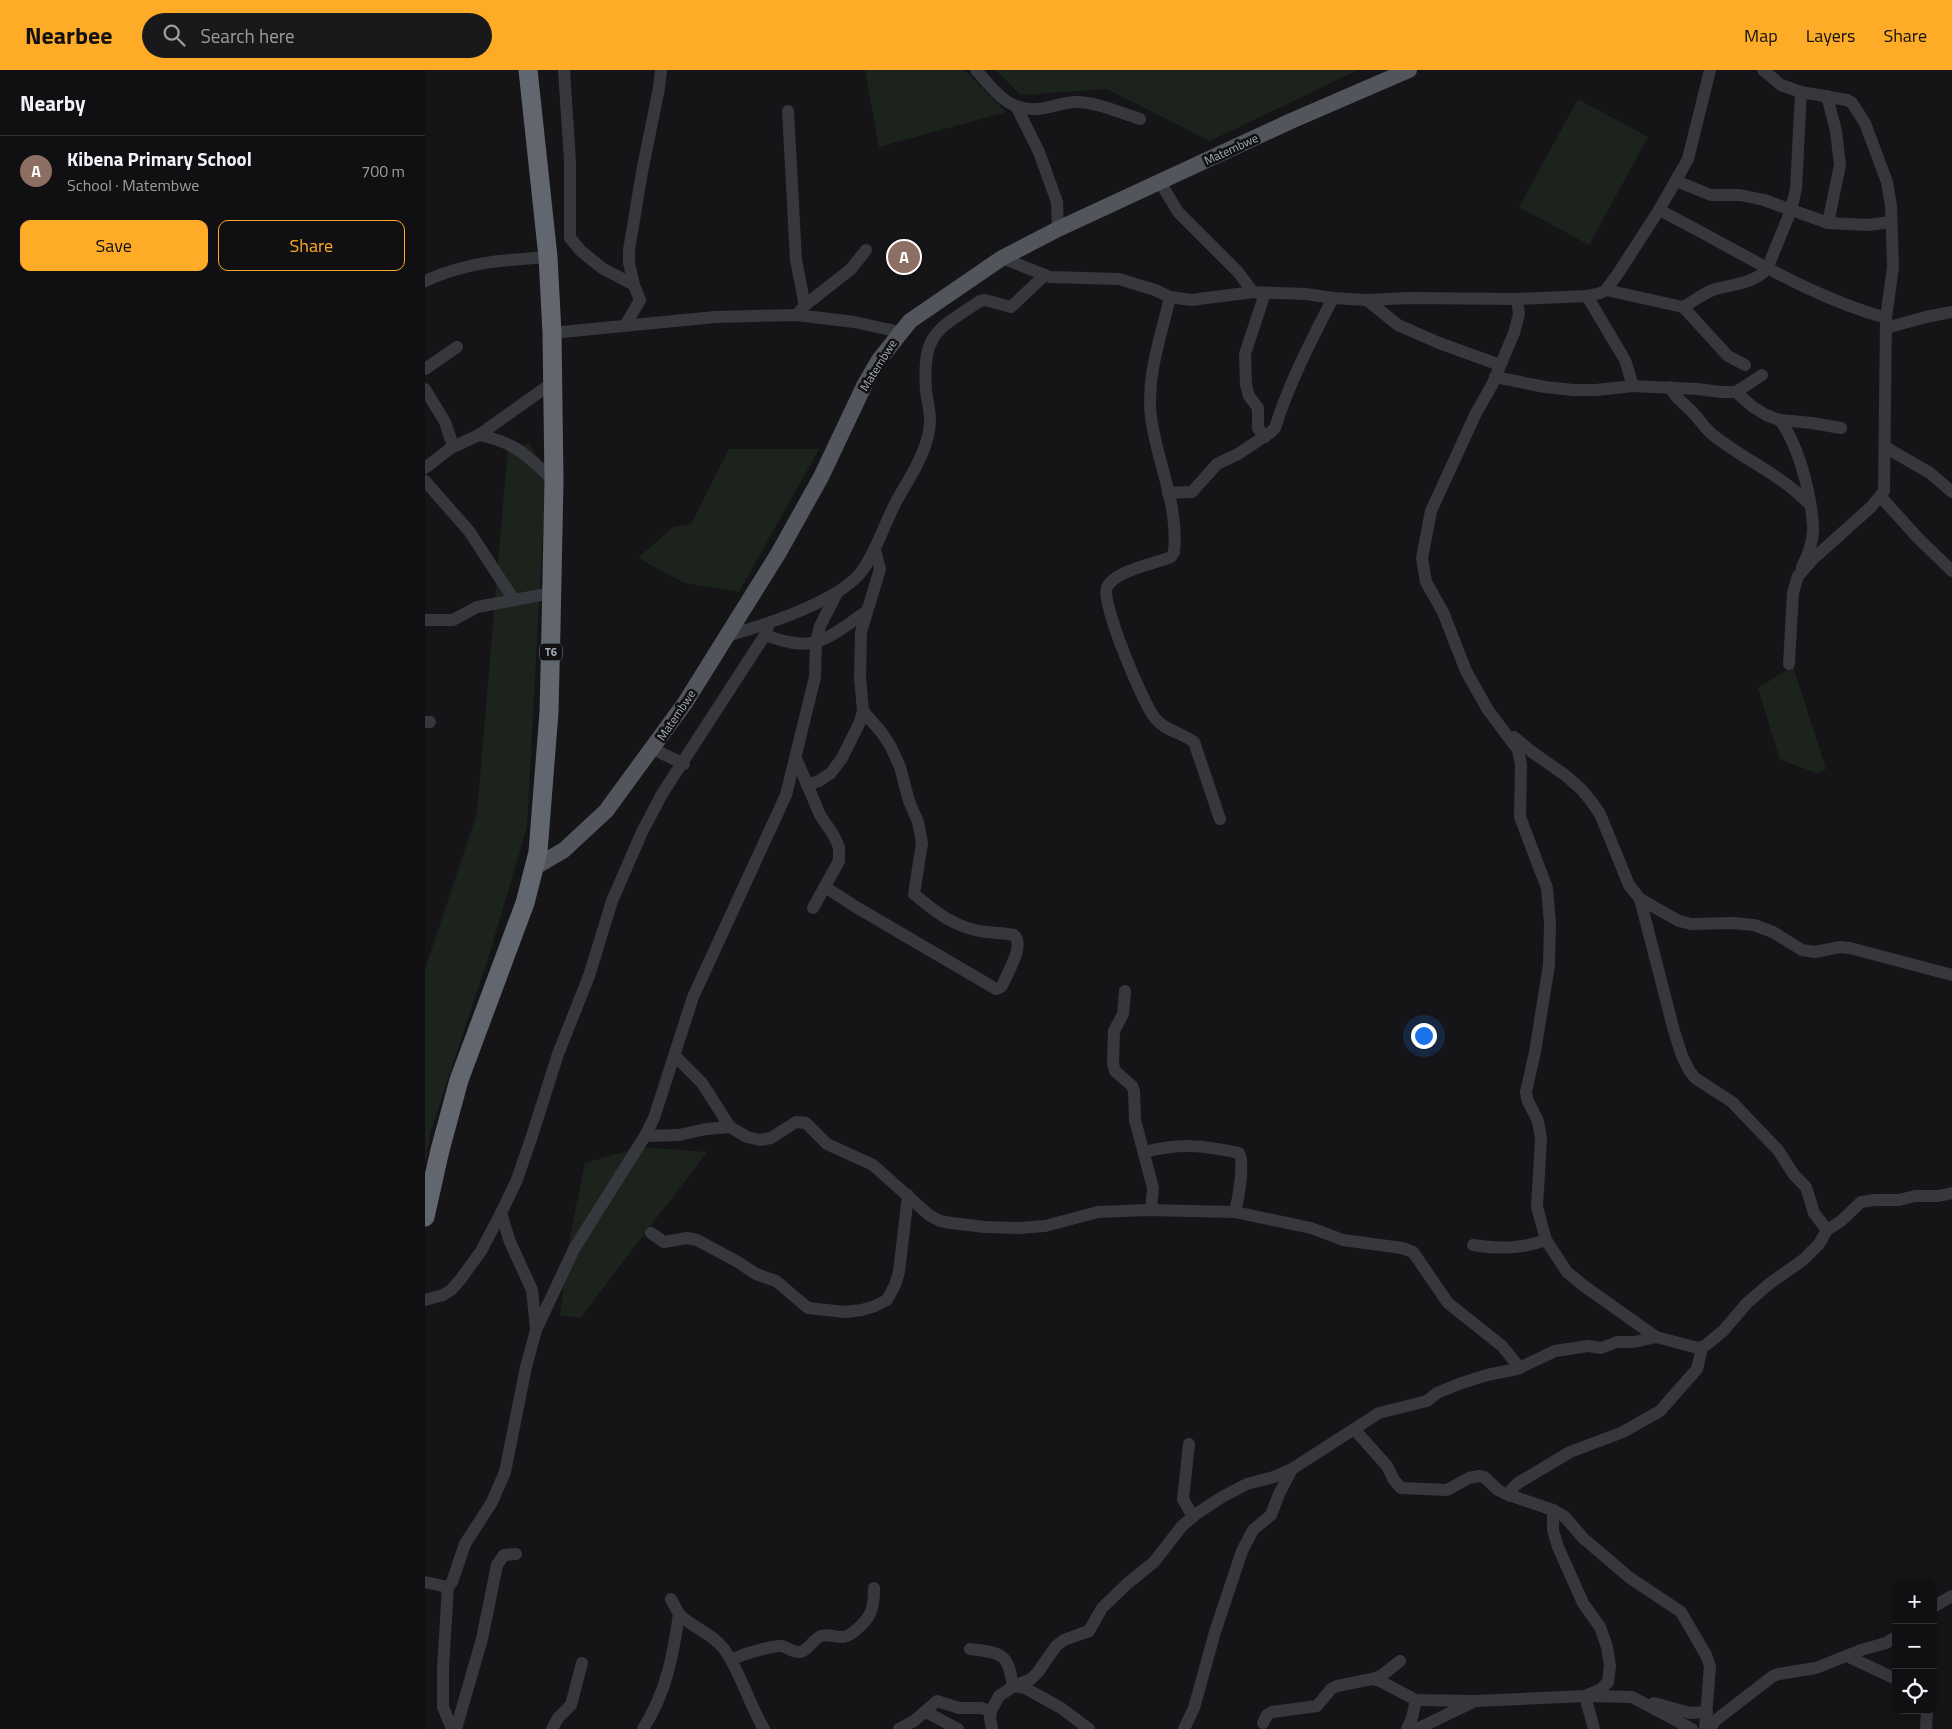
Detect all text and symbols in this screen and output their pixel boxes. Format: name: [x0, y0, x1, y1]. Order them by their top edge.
search box: [142, 13, 492, 58]
text: Nearbee: [25, 17, 112, 53]
icon: search: [160, 21, 188, 49]
text: Search here: [200, 21, 295, 50]
text: Map: [1744, 22, 1778, 49]
text: Layers: [1806, 22, 1855, 49]
text: Share: [1883, 22, 1927, 49]
text: Nearby: [20, 87, 85, 119]
street label: Matembwe: [1201, 128, 1261, 170]
text: Kibena Primary School: [67, 144, 252, 173]
text: A: [31, 159, 41, 183]
text: 700 m: [361, 159, 405, 183]
text: School · Matembwe: [67, 173, 199, 197]
button: Save: [20, 220, 208, 271]
button: Share: [218, 220, 405, 271]
pin: A: [888, 238, 920, 276]
street label: Matembwe: [855, 335, 901, 395]
road number: T6: [540, 644, 562, 660]
street label: Matembwe: [652, 686, 700, 744]
your location: [1411, 1023, 1437, 1049]
map controls: [1892, 1579, 1937, 1714]
button: +: [1892, 1579, 1937, 1624]
button: −: [1892, 1624, 1937, 1669]
button: locate: [1892, 1669, 1937, 1714]

